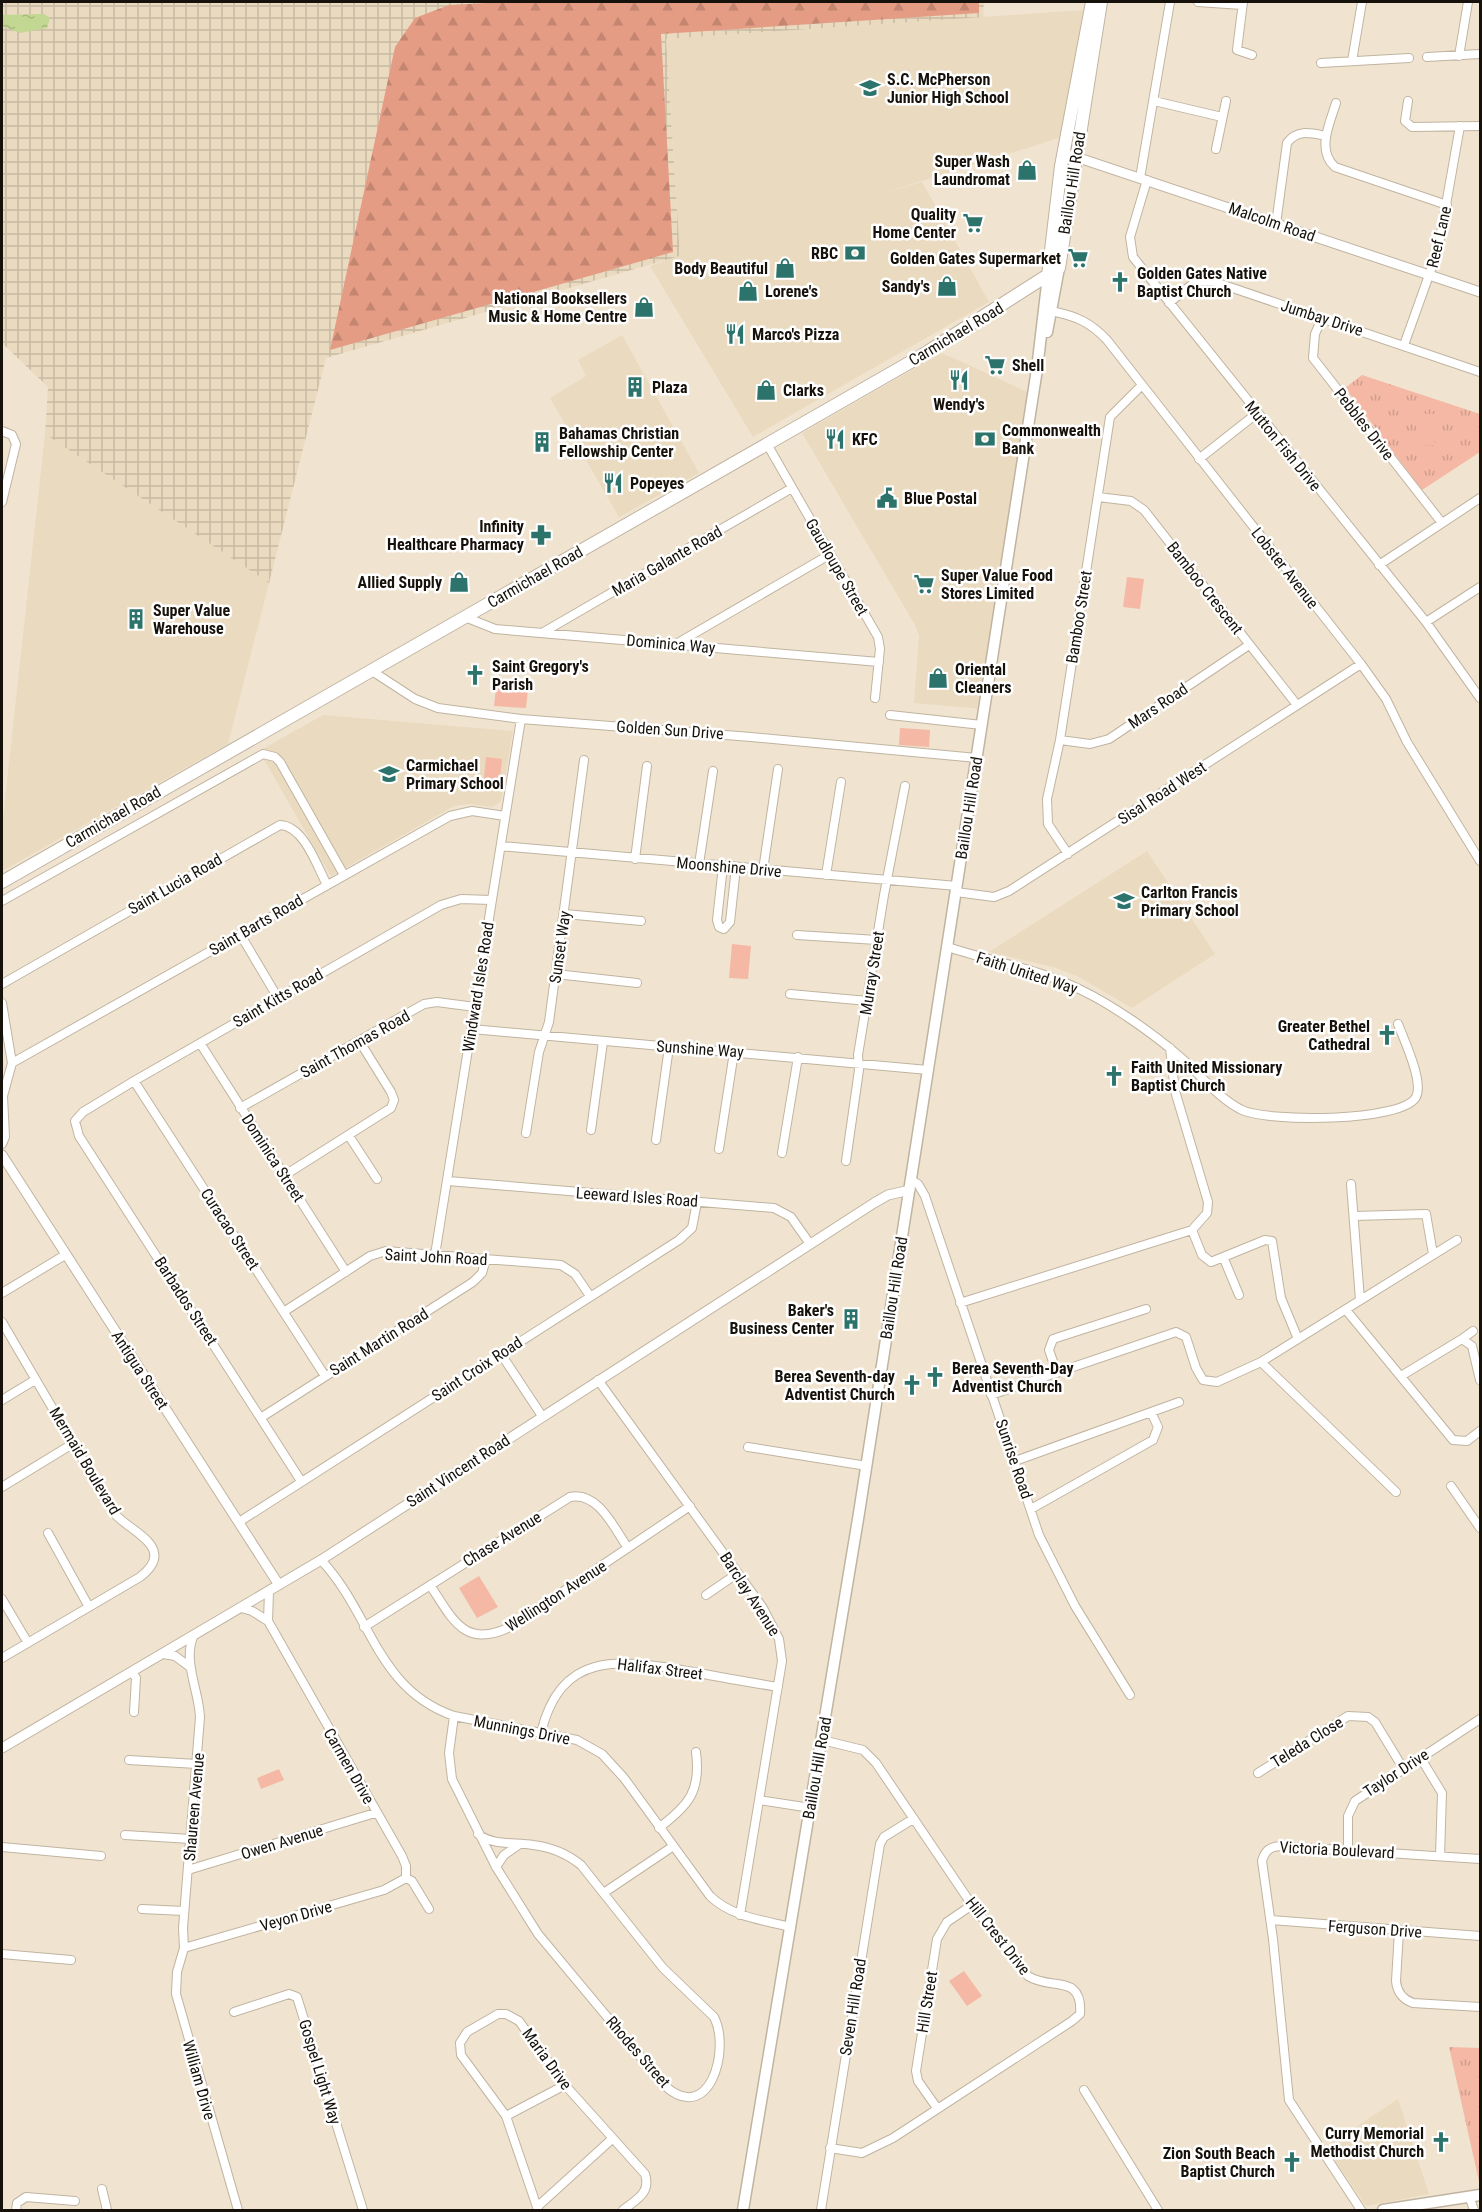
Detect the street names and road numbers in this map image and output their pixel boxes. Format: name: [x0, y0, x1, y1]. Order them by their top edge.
street label: Baillou Hill Road: [1055, 130, 1089, 236]
street label: Malcolm Road: [1226, 198, 1318, 246]
street label: Reef Lane: [1423, 204, 1455, 270]
street label: Jumbay Drive: [1279, 296, 1365, 340]
street label: Carmichael Road: [905, 298, 1007, 370]
street label: Pebbles Drive: [1330, 384, 1398, 464]
street label: Mutton Fish Drive: [1241, 397, 1325, 495]
street label: Gaudloupe Street: [802, 515, 873, 619]
street label: Maria Galante Road: [609, 522, 725, 600]
street label: Lobster Avenue: [1247, 524, 1323, 612]
street label: Bamboo Crescent: [1163, 538, 1247, 638]
street label: Carmichael Road: [484, 542, 586, 612]
street label: Bamboo Street: [1062, 569, 1096, 665]
street label: Dominica Way: [626, 631, 717, 657]
street label: Mars Road: [1125, 679, 1191, 733]
street label: Golden Sun Drive: [616, 717, 724, 743]
street label: Baillou Hill Road: [952, 755, 986, 861]
street label: Sisal Road West: [1114, 757, 1210, 829]
street label: Carmichael Road: [62, 782, 164, 852]
street label: Saint Lucia Road: [125, 849, 225, 919]
street label: Moonshine Drive: [676, 853, 782, 881]
street label: Saint Barts Road: [206, 890, 306, 960]
street label: Sunset Way: [546, 909, 575, 985]
street label: Windward Isles Road: [458, 921, 498, 1053]
street label: Murray Street: [856, 929, 888, 1016]
street label: Faith United Way: [974, 948, 1080, 998]
street label: Saint Kitts Road: [230, 965, 326, 1031]
street label: Saint Thomas Road: [297, 1006, 413, 1082]
street label: Sunshine Way: [656, 1036, 745, 1062]
street label: Dominica Street: [238, 1111, 308, 1206]
street label: Leeward Isles Road: [575, 1183, 699, 1211]
street label: Curacao Street: [197, 1185, 264, 1274]
street label: Baillou Hill Road: [877, 1235, 911, 1341]
street label: Saint John Road: [384, 1245, 488, 1269]
street label: Barbados Street: [150, 1253, 222, 1349]
street label: Saint Martin Road: [326, 1304, 432, 1380]
street label: Antigua Street: [108, 1327, 173, 1413]
street label: Saint Croix Road: [428, 1333, 526, 1405]
street label: Mermaid Boulevard: [45, 1404, 125, 1518]
street label: Sunrise Road: [992, 1417, 1036, 1501]
street label: Saint Vincent Road: [403, 1431, 513, 1511]
street label: Chase Avenue: [459, 1507, 545, 1571]
street label: Barclay Avenue: [716, 1549, 784, 1639]
street label: Wellington Avenue: [502, 1556, 610, 1636]
street label: Halifax Street: [616, 1654, 704, 1684]
street label: Munnings Drive: [472, 1711, 572, 1749]
street label: Teleda Close: [1268, 1712, 1346, 1772]
street label: Baillou Hill Road: [799, 1715, 835, 1821]
street label: Carmen Drive: [320, 1725, 378, 1807]
street label: Taylor Drive: [1360, 1745, 1432, 1801]
street label: Shaureen Avenue: [180, 1752, 208, 1862]
street label: Owen Avenue: [239, 1820, 325, 1864]
street label: Victoria Boulevard: [1279, 1837, 1395, 1863]
street label: Hill Crest Drive: [962, 1893, 1034, 1979]
street label: Veyon Drive: [258, 1897, 334, 1935]
street label: Ferguson Drive: [1327, 1916, 1423, 1942]
street label: Seven Hill Road: [836, 1957, 870, 2057]
street label: Hill Street: [913, 1970, 941, 2034]
street label: Rhodes Street: [602, 2013, 674, 2092]
street label: Gospel Light Way: [295, 2017, 345, 2127]
street label: Maria Drive: [518, 2024, 576, 2094]
street label: William Drive: [179, 2038, 219, 2122]

